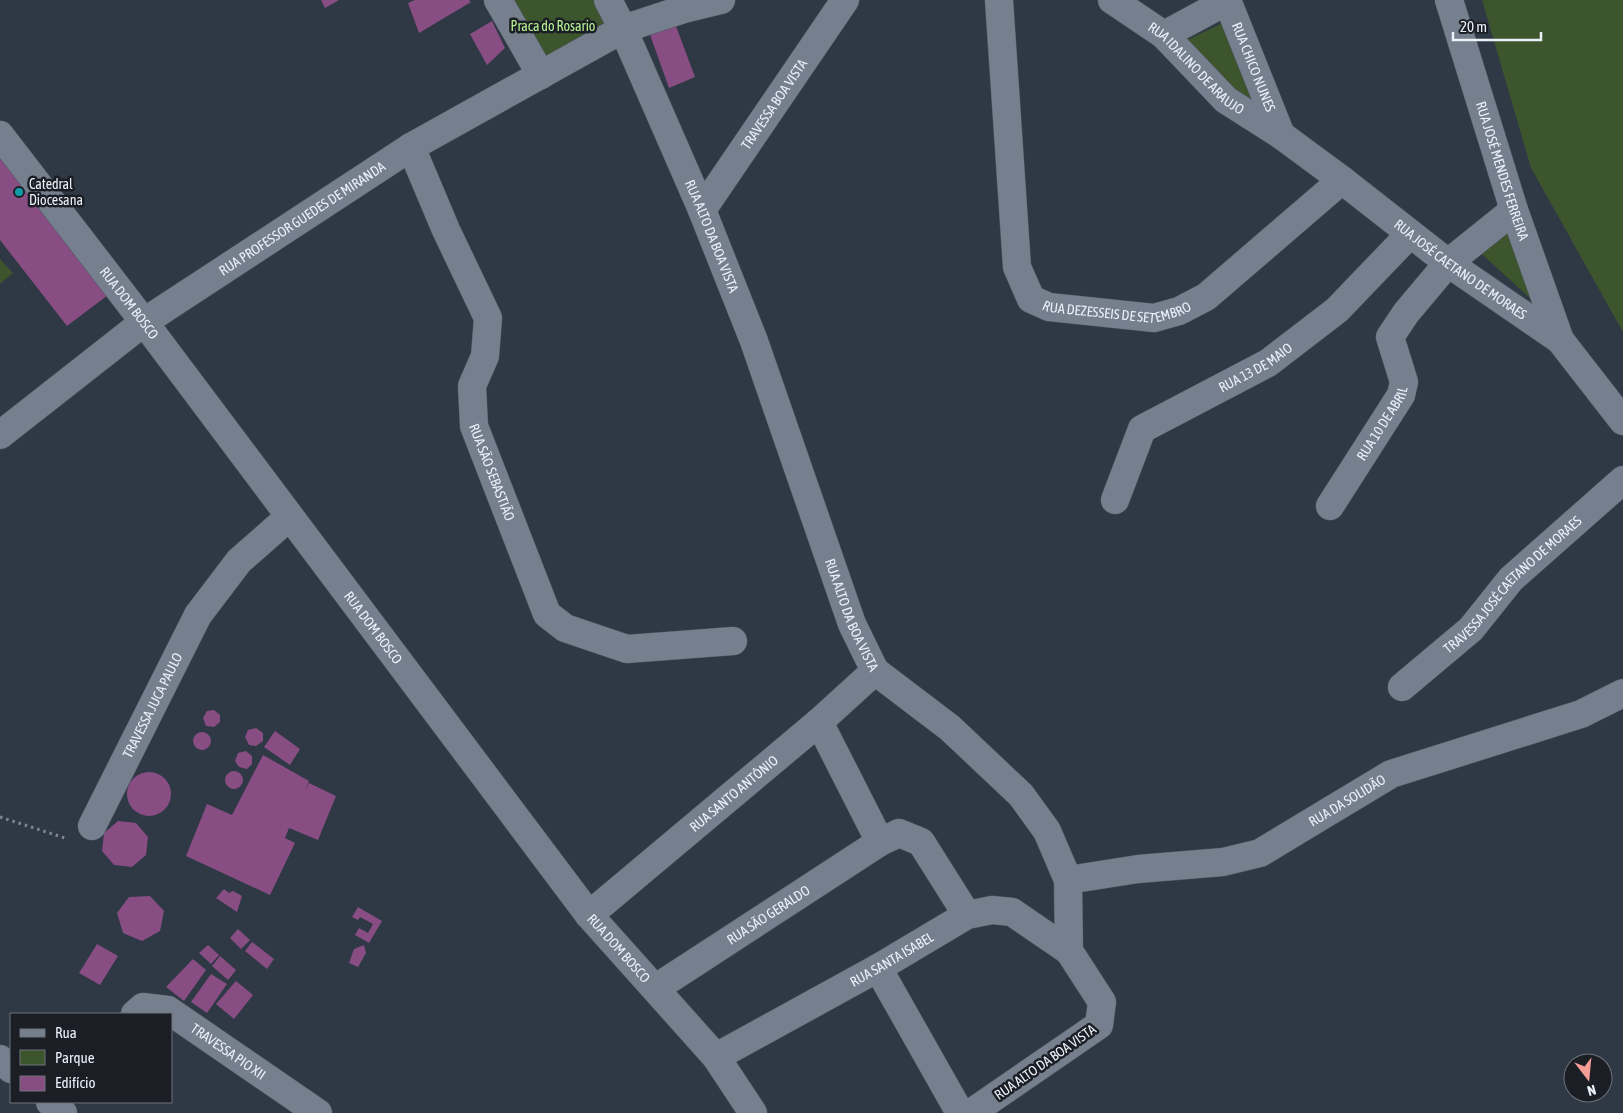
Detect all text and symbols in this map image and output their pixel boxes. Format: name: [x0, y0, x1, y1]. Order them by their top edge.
scale bar: [1453, 10, 1540, 42]
park label: Praca do Rosario: [511, 18, 595, 34]
text: 20 m: [1460, 18, 1487, 35]
street label: RUA IDALINO DE ARAUJO: [1145, 19, 1247, 118]
street label: RUA CHICO NUNES: [1229, 20, 1279, 114]
street label: TRAVESSA BOA VISTA: [738, 56, 810, 152]
street label: RUA JOSÉ MENDES FERREIRA: [1473, 99, 1532, 243]
street label: RUA PROFESSOR GUEDES DE MIRANDA: [216, 158, 388, 279]
place label: Catedral Diocesana: [29, 176, 83, 208]
street label: RUA ALTO DA BOA VISTA: [682, 177, 742, 295]
marker: Catedral Diocesana: [13, 186, 25, 198]
street label: RUA JOSÉ CAETANO DE MORAES: [1391, 216, 1530, 323]
street label: RUA DOM BOSCO: [97, 264, 162, 342]
street label: RUA DEZESSEIS DE SETEMBRO: [1040, 297, 1194, 326]
street label: RUA 13 DE MAIO: [1216, 339, 1295, 395]
street label: RUA 10 DE ABRIL: [1353, 384, 1411, 463]
street label: RUA SÃO SEBASTIÃO: [466, 421, 518, 523]
street label: TRAVESSA JOSÉ CAETANO DE MORAES: [1440, 513, 1585, 657]
street label: RUA ALTO DA BOA VISTA: [822, 557, 882, 674]
street label: RUA DOM BOSCO: [341, 588, 406, 667]
street label: TRAVESSA JUCA PAULO: [119, 650, 186, 761]
street label: RUA SANTO ANTÔNIO: [686, 752, 781, 835]
street label: RUA DA SOLIDÃO: [1306, 771, 1388, 830]
street label: RUA SÃO GERALDO: [724, 882, 813, 948]
street label: RUA DOM BOSCO: [584, 911, 653, 986]
street label: RUA SANTA ISABEL: [847, 929, 937, 990]
legend: [10, 1013, 172, 1103]
street label: TRAVESSA PIO XII: [188, 1020, 269, 1083]
street label: RUA ALTO DA BOA VISTA: [991, 1021, 1099, 1103]
text: Rua: [55, 1024, 77, 1041]
text: Parque: [55, 1049, 95, 1066]
north arrow: [1563, 1053, 1613, 1103]
text: Edifício: [55, 1074, 96, 1091]
text: N: [1585, 1082, 1598, 1099]

